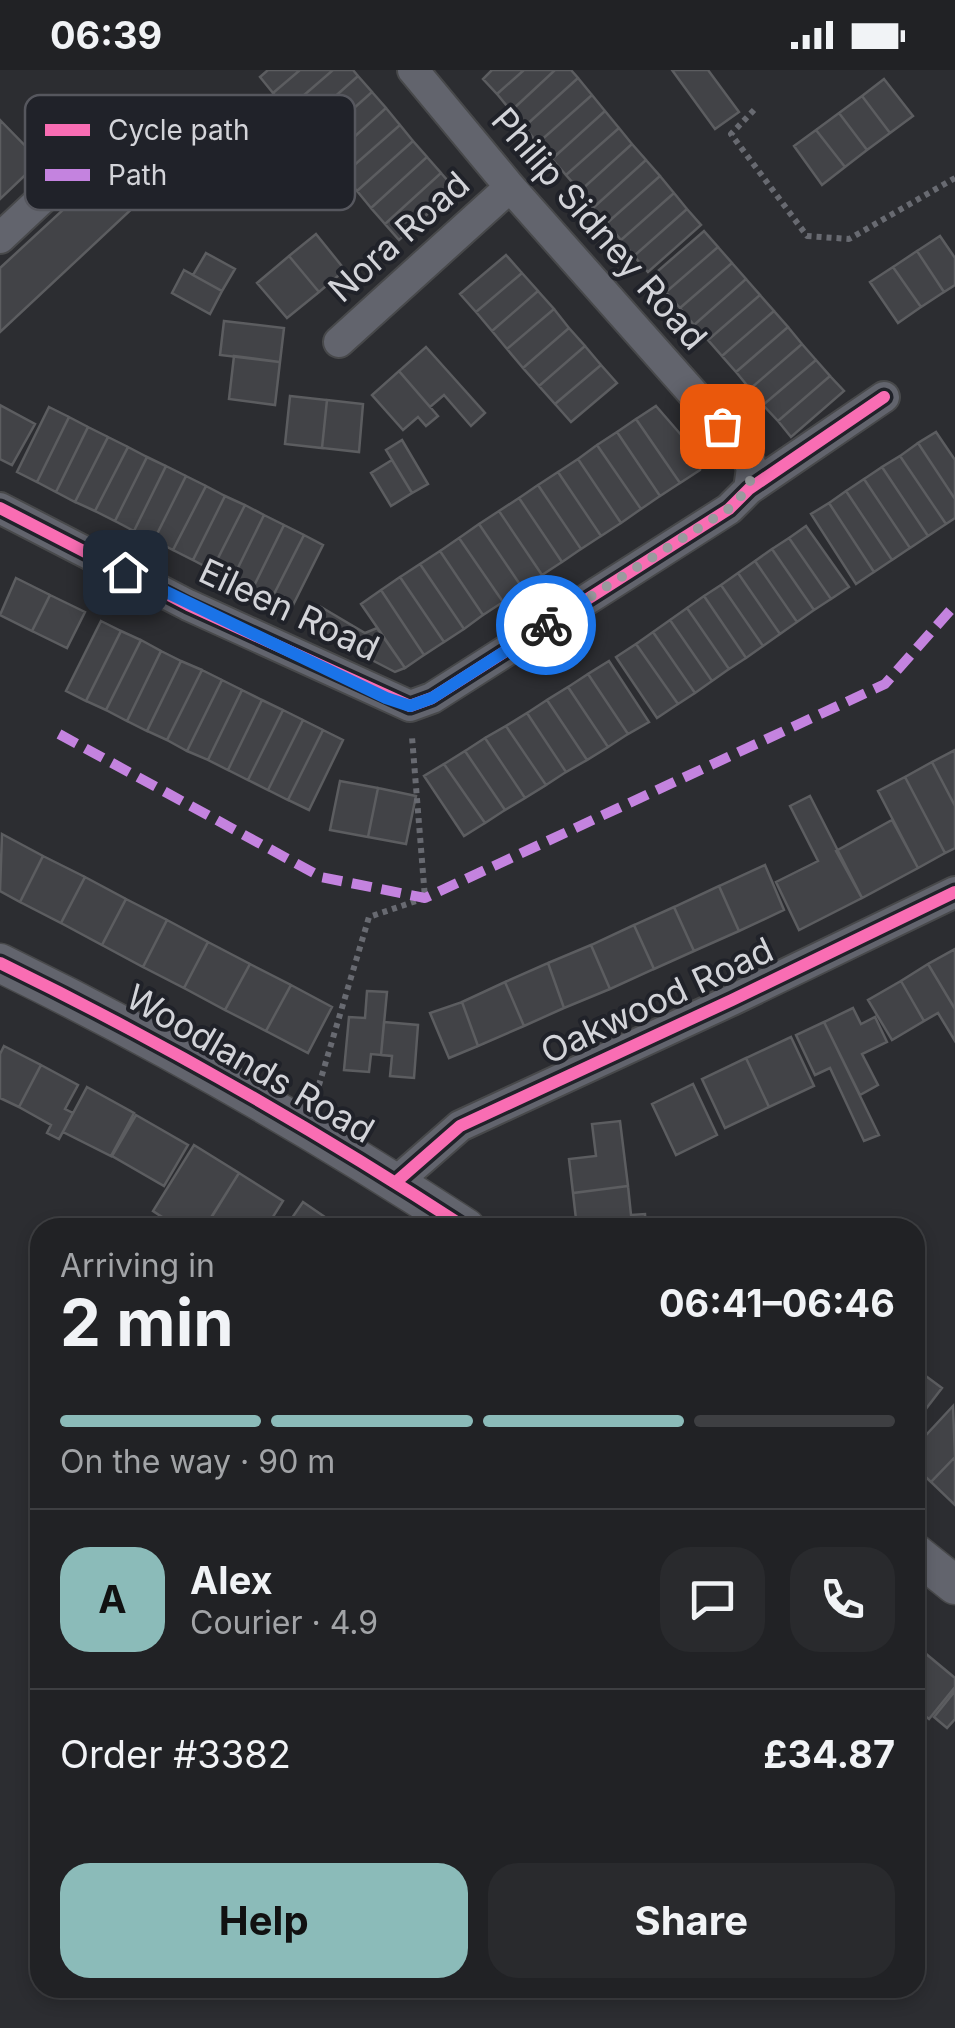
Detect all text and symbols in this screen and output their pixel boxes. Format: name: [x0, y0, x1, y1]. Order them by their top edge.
text: 06:39: [50, 12, 162, 58]
legend: [25, 95, 355, 210]
street label: Philip Sidney Road: [483, 99, 716, 358]
text: Cycle path: [108, 113, 249, 147]
text: Path: [108, 158, 167, 192]
street label: Nora Road: [319, 162, 477, 310]
pin: [680, 384, 765, 469]
icon: bag: [695, 399, 750, 454]
pin: [83, 530, 168, 615]
icon: home: [98, 545, 153, 600]
street label: Eileen Road: [193, 549, 386, 669]
courier: [496, 575, 596, 675]
icon: bike: [519, 598, 574, 653]
street label: Oakwood Road: [534, 928, 779, 1072]
street label: Woodlands Road: [119, 975, 382, 1151]
text: Arriving in: [60, 1246, 215, 1285]
text: 06:41–06:46: [659, 1280, 895, 1326]
text: 2 min: [60, 1283, 234, 1362]
text: On the way · 90 m: [60, 1442, 335, 1481]
button: chat: [660, 1547, 765, 1652]
button: phone: [790, 1547, 895, 1652]
text: Alex: [190, 1557, 273, 1603]
text: A: [98, 1576, 127, 1622]
text: Courier · 4.9: [190, 1603, 378, 1642]
text: Order #3382: [60, 1731, 291, 1777]
text: £34.87: [763, 1731, 895, 1777]
button: Help: [60, 1863, 468, 1978]
button: Share: [488, 1863, 895, 1978]

